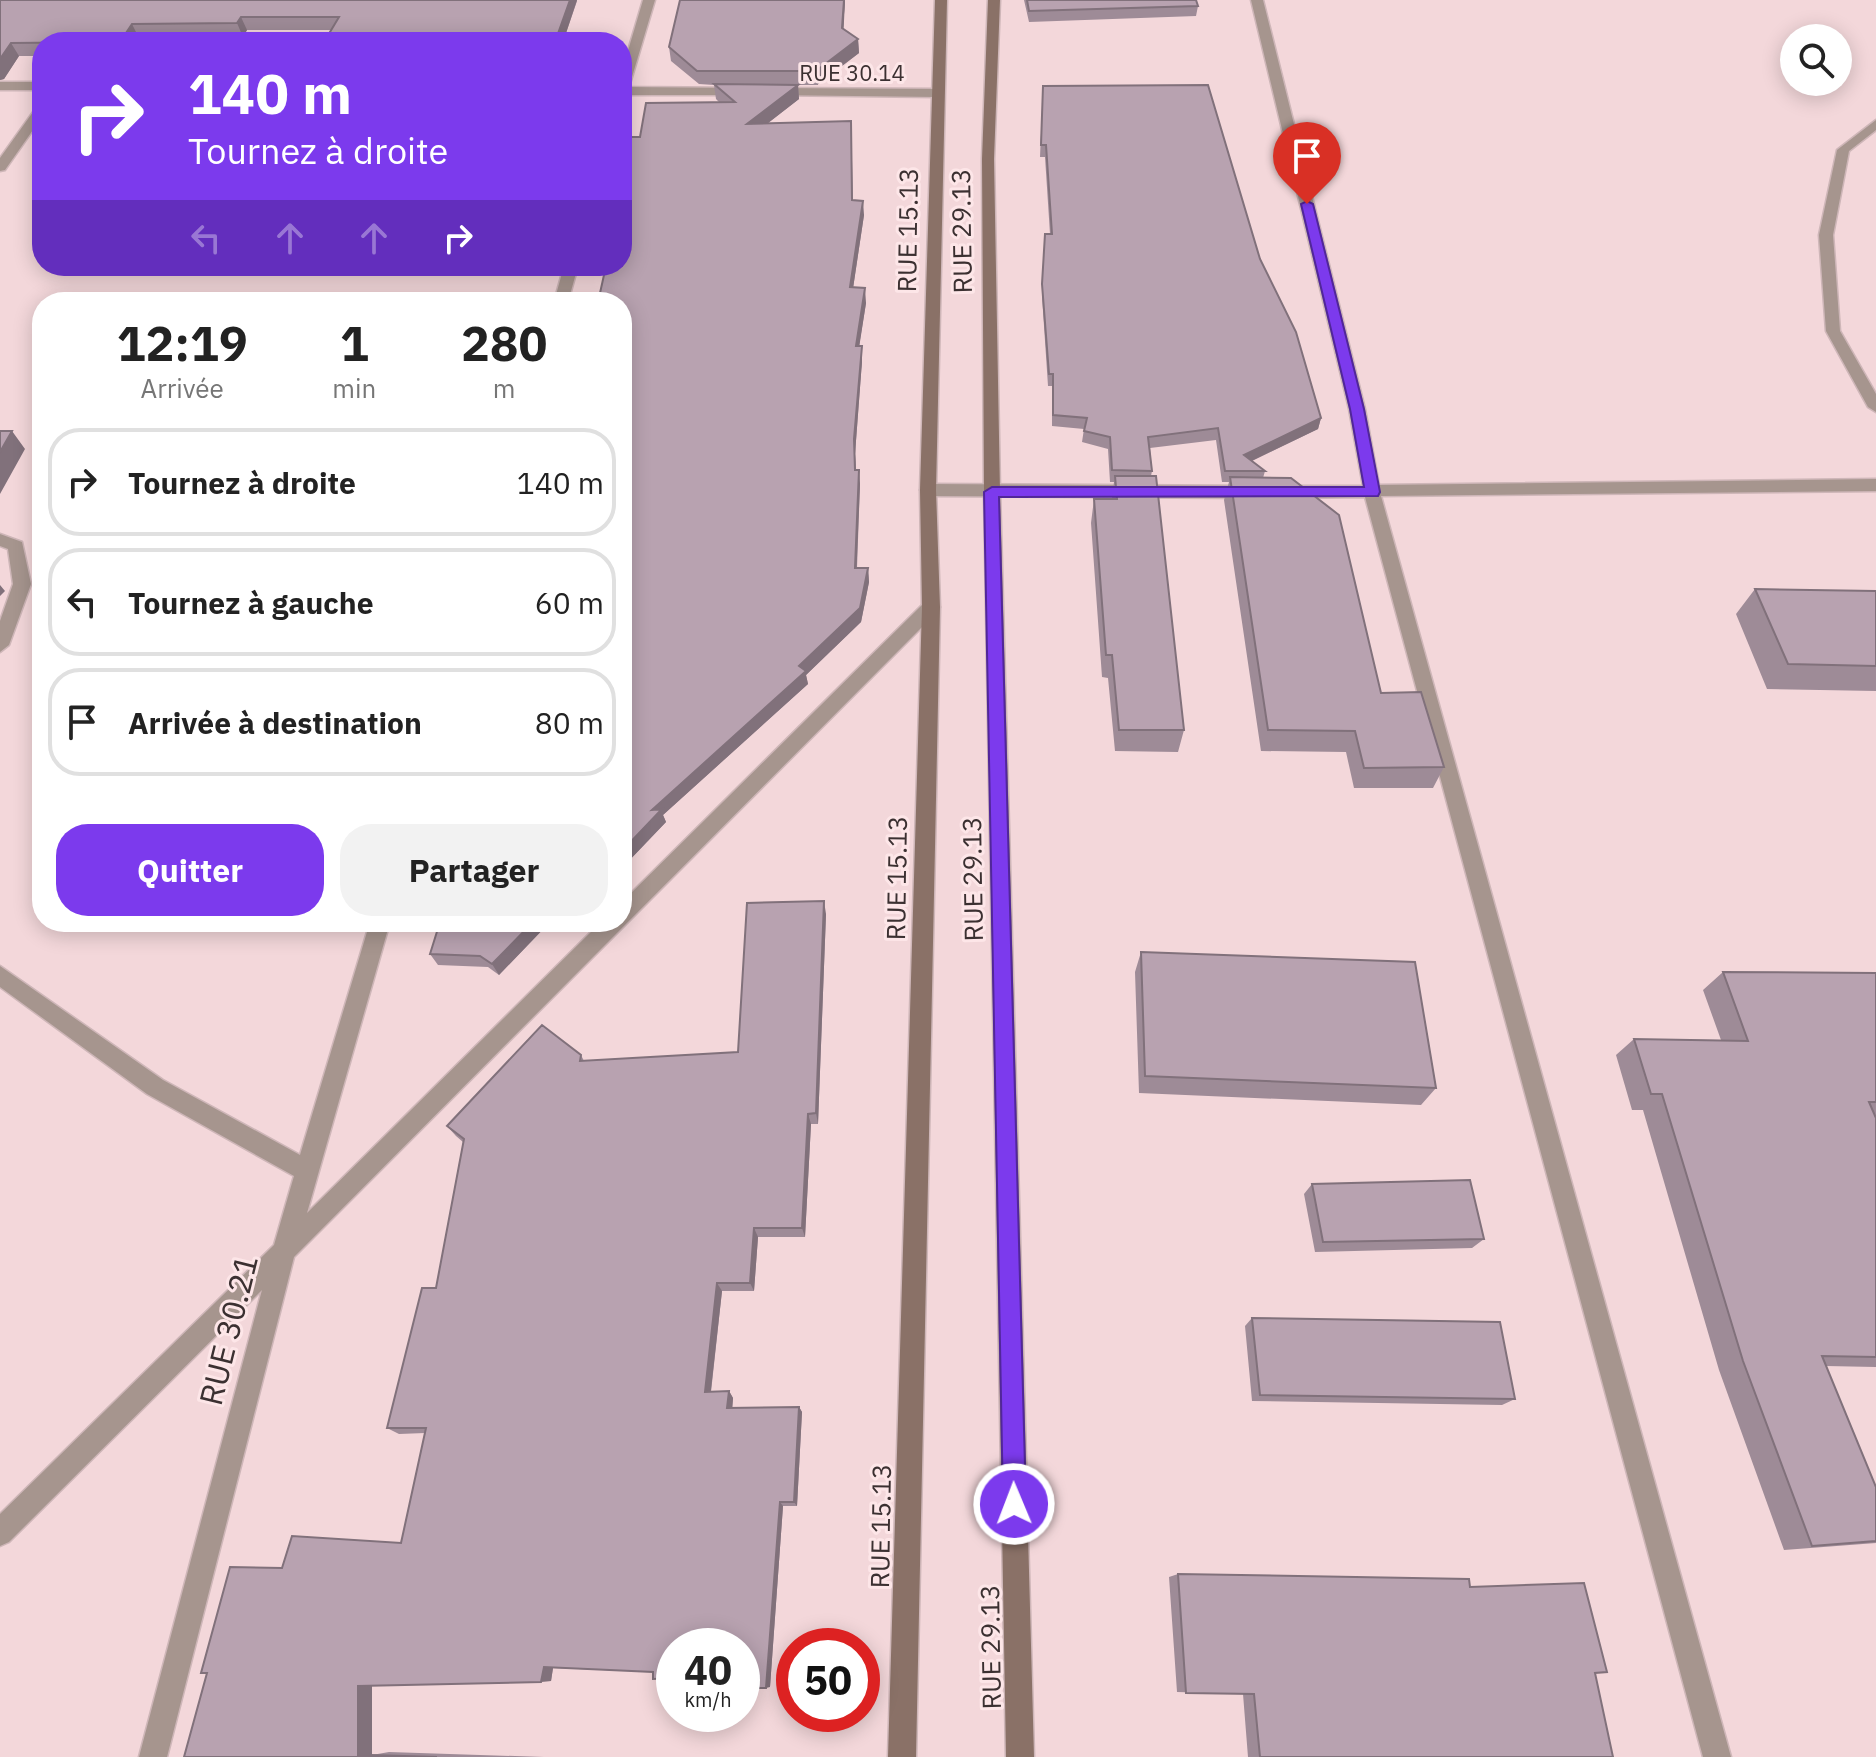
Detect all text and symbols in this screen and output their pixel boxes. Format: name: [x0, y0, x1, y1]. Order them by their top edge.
map controls: [1780, 24, 1852, 96]
button: search: [1780, 24, 1852, 96]
text: 140 m: [188, 57, 352, 129]
street label: RUE 30.14: [799, 58, 905, 87]
icon: right: [56, 64, 160, 168]
pin: [1273, 122, 1341, 204]
text: Tournez à droite: [188, 127, 448, 174]
icon: arrive: [1285, 134, 1329, 178]
street label: RUE 15.13: [889, 167, 925, 293]
street label: RUE 29.13: [943, 168, 979, 294]
icon: left: [184, 216, 228, 260]
icon: ahead: [268, 216, 312, 260]
icon: ahead: [352, 216, 396, 260]
icon: right: [436, 216, 480, 260]
text: 12:19: [117, 312, 248, 374]
text: 1: [340, 312, 369, 374]
text: 280: [461, 312, 547, 374]
text: Arrivée: [140, 371, 224, 405]
text: min: [332, 371, 376, 405]
text: m: [493, 371, 515, 405]
icon: right: [60, 460, 104, 504]
text: Tournez à droite: [128, 463, 356, 502]
text: 140 m: [517, 463, 604, 502]
icon: left: [60, 580, 104, 624]
text: Tournez à gauche: [128, 583, 374, 622]
text: 60 m: [535, 583, 604, 622]
icon: arrive: [60, 700, 104, 744]
text: Arrivée à destination: [128, 703, 422, 742]
text: 80 m: [535, 703, 604, 742]
street label: RUE 15.13: [878, 815, 914, 941]
street label: RUE 29.13: [954, 816, 990, 942]
button: Quitter: [56, 824, 324, 916]
button: Partager: [340, 824, 608, 916]
street label: RUE 30.21: [189, 1250, 267, 1410]
position arrow: [972, 1462, 1056, 1546]
street label: RUE 15.13: [862, 1463, 898, 1589]
street label: RUE 29.13: [972, 1584, 1008, 1710]
speed limit sign: 50: [776, 1628, 880, 1732]
text: 40: [684, 1644, 732, 1696]
text: km/h: [684, 1686, 732, 1713]

